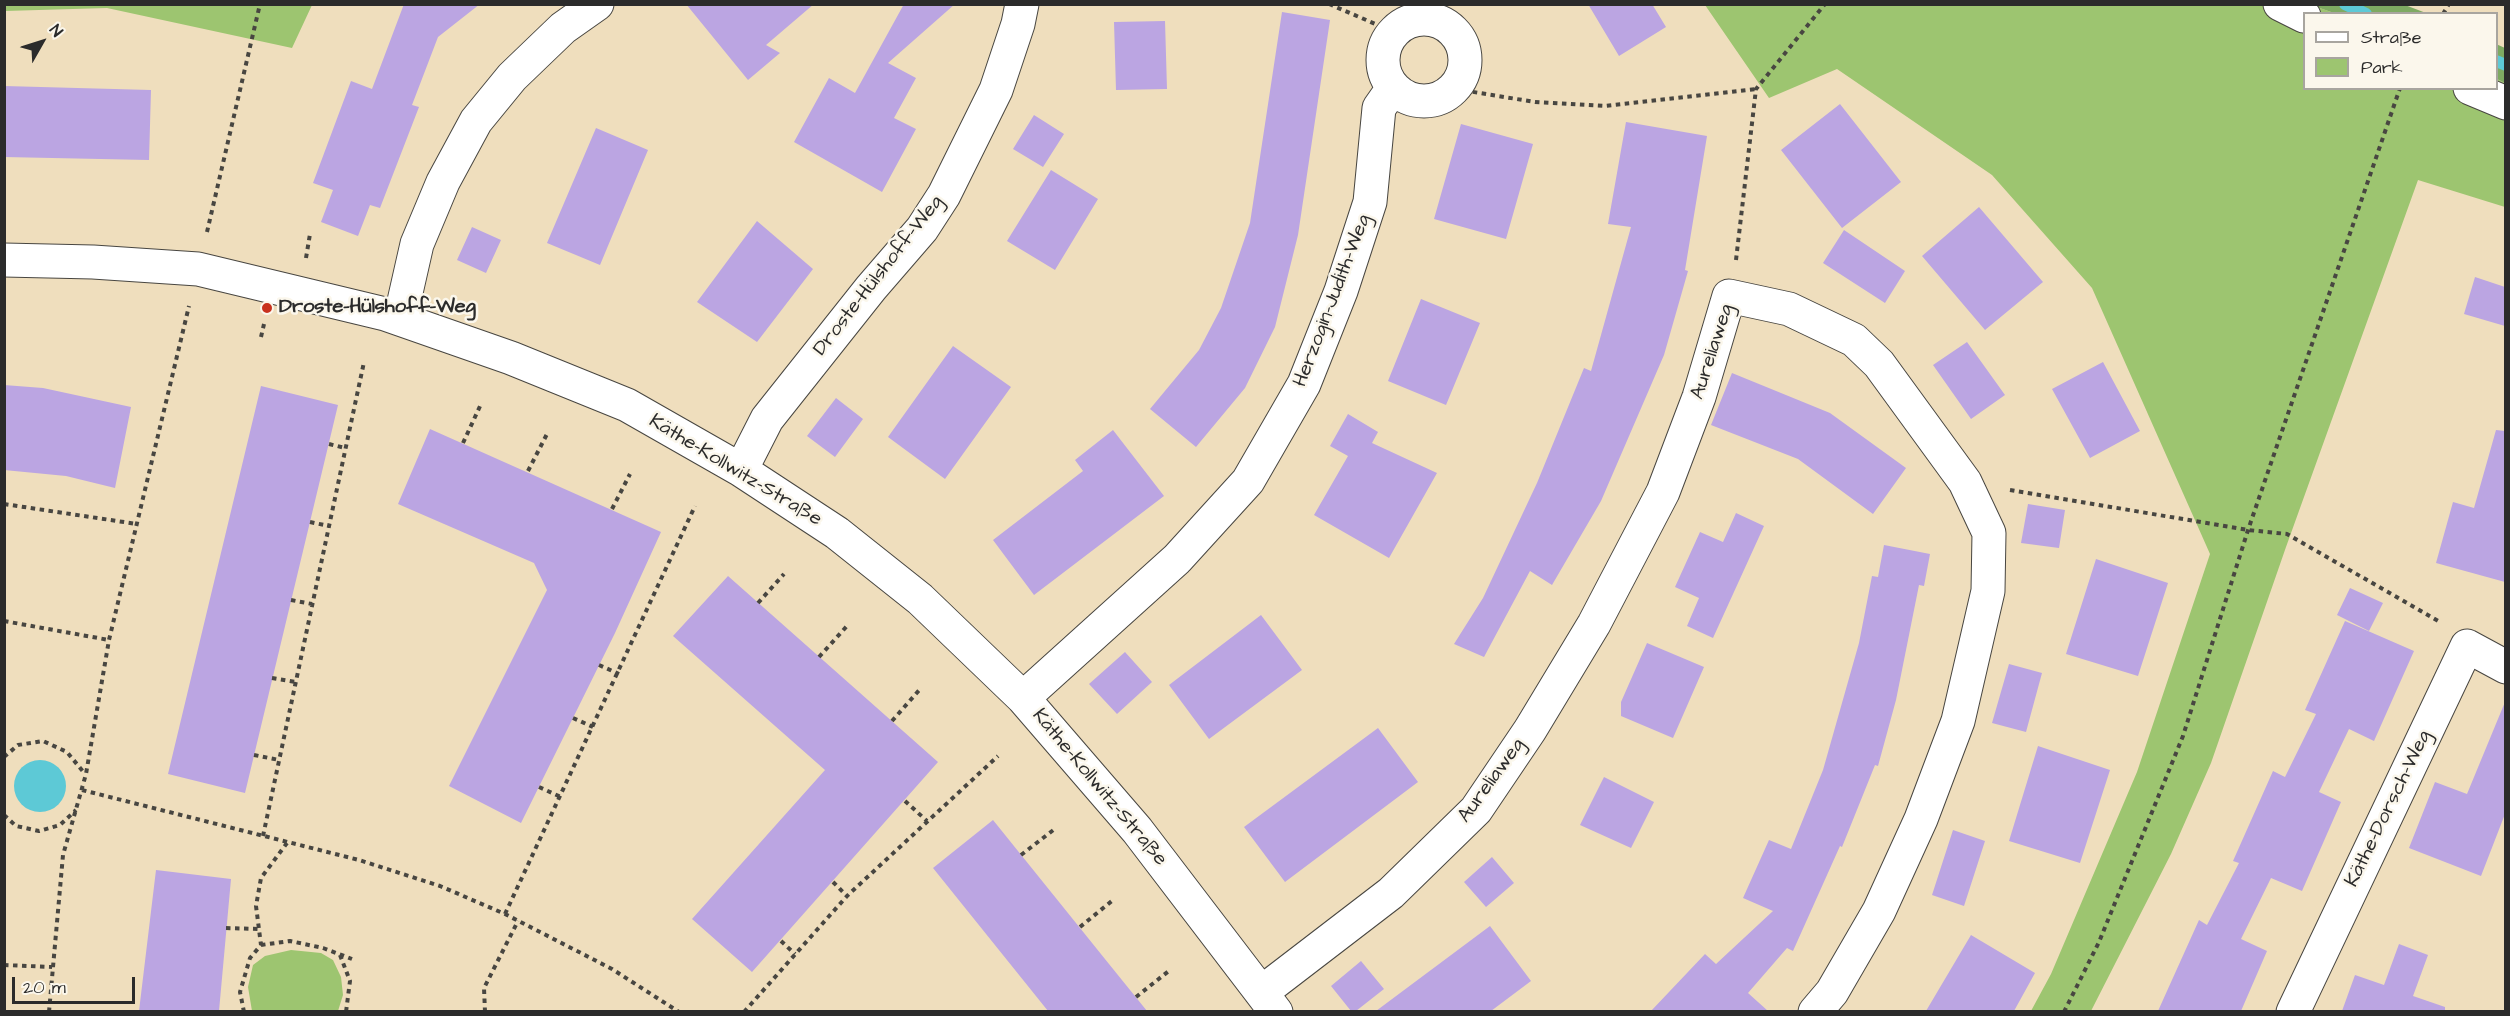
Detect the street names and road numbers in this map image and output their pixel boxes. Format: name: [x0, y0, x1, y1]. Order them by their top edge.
street label: Droste-Hülshoff-Weg: [809, 191, 949, 361]
street label: Herzogin-Judith-Weg: [1289, 211, 1377, 391]
street label: Aureliaweg: [1686, 301, 1740, 403]
street label: Käthe-Kollwitz-Straße: [644, 410, 826, 532]
street label: Käthe-Kollwitz-Straße: [1026, 705, 1172, 871]
street label: Käthe-Dorsch-Weg: [2341, 727, 2437, 891]
street label: Aureliaweg: [1453, 734, 1531, 828]

